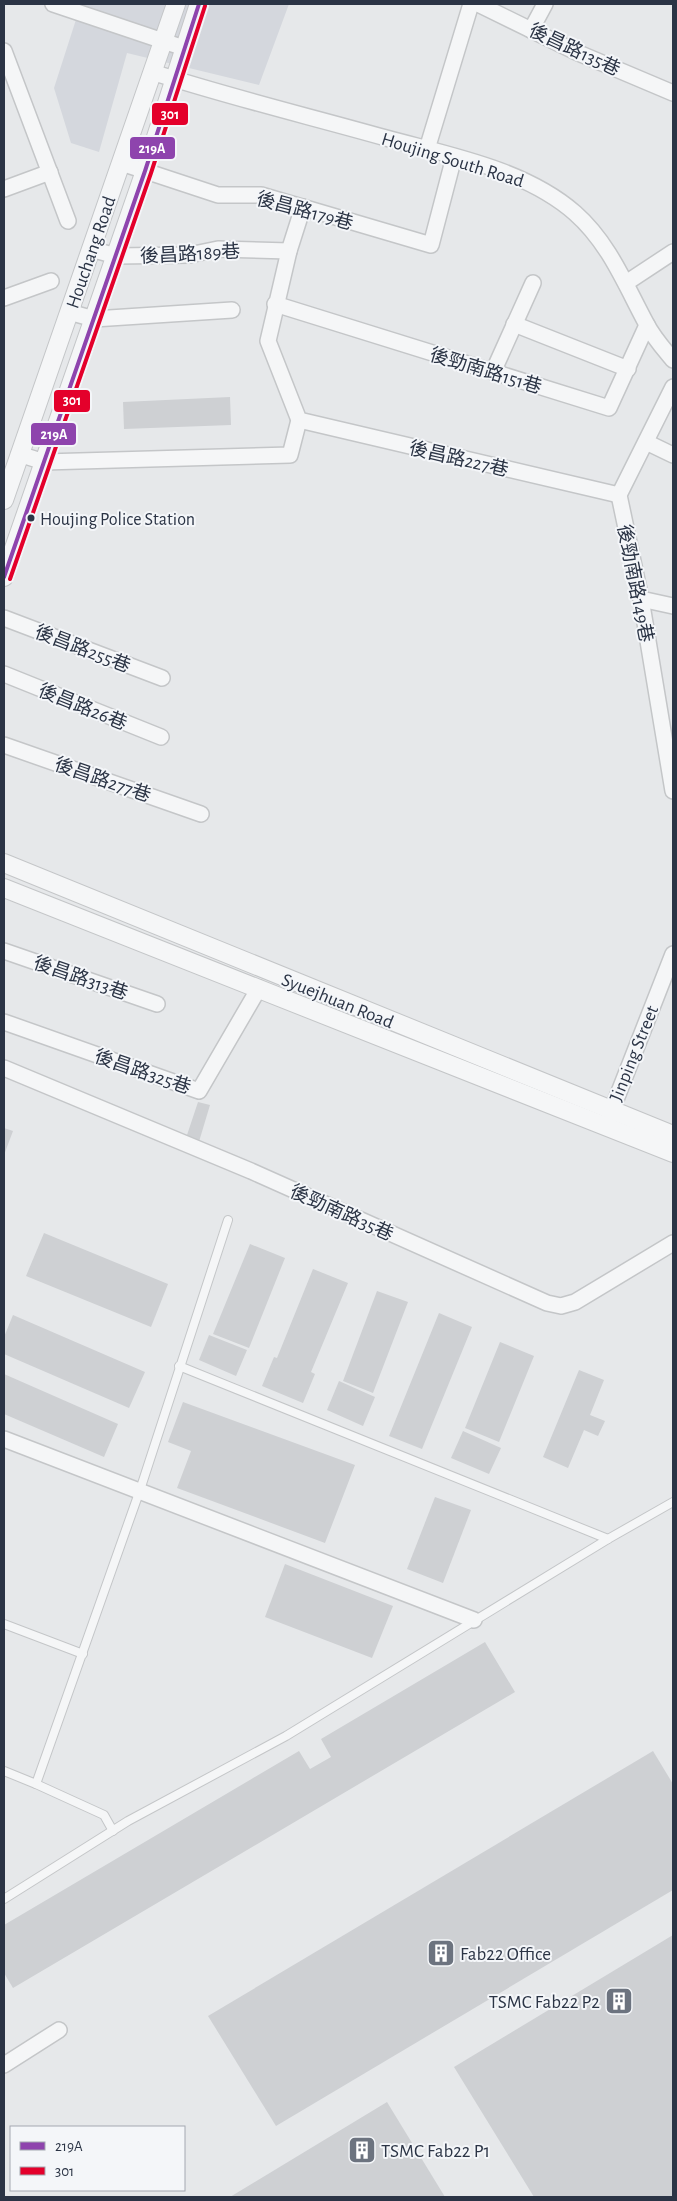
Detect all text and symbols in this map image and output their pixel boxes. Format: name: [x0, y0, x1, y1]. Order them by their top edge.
street label: 後昌路135巷: [526, 19, 624, 80]
line badge: 301: [151, 102, 189, 126]
text: 301: [161, 108, 179, 122]
street label: Houjing South Road: [379, 130, 526, 191]
line badge: 219A: [129, 136, 176, 160]
text: 219A: [139, 142, 166, 156]
street label: 後昌路179巷: [254, 187, 356, 233]
street label: Houchang Road: [63, 194, 120, 311]
street label: 後昌路189巷: [139, 240, 241, 267]
street label: 後勁南路151巷: [427, 343, 544, 397]
line badge: 301: [53, 389, 91, 413]
text: 301: [63, 394, 81, 408]
line badge: 219A: [30, 422, 77, 446]
text: 219A: [41, 428, 68, 442]
street label: 後昌路227巷: [407, 437, 511, 480]
place label: Houjing Police Station: [40, 511, 195, 529]
marker: Houjing Police Station: [26, 513, 36, 523]
street label: 後勁南路149巷: [614, 522, 657, 644]
street label: 後昌路255巷: [32, 621, 134, 676]
street label: 後昌路26巷: [35, 679, 130, 734]
street label: 後昌路277巷: [52, 753, 154, 806]
street label: 後昌路313巷: [31, 952, 131, 1003]
street label: Syuejhuan Road: [279, 970, 396, 1033]
street label: Jinping Street: [607, 1003, 662, 1104]
street label: 後昌路325巷: [92, 1045, 194, 1098]
street label: 後勁南路35巷: [287, 1180, 397, 1245]
building icon: Fab22 Office: [426, 1938, 456, 1968]
place label: Fab22 Office: [460, 1945, 551, 1964]
building icon: TSMC Fab22 P2: [604, 1986, 634, 2016]
place label: TSMC Fab22 P2: [489, 1993, 600, 2012]
legend: [10, 2126, 185, 2191]
building icon: TSMC Fab22 P1: [347, 2135, 377, 2165]
text: 219A: [55, 2139, 83, 2154]
place label: TSMC Fab22 P1: [381, 2142, 490, 2161]
text: 301: [55, 2164, 74, 2179]

